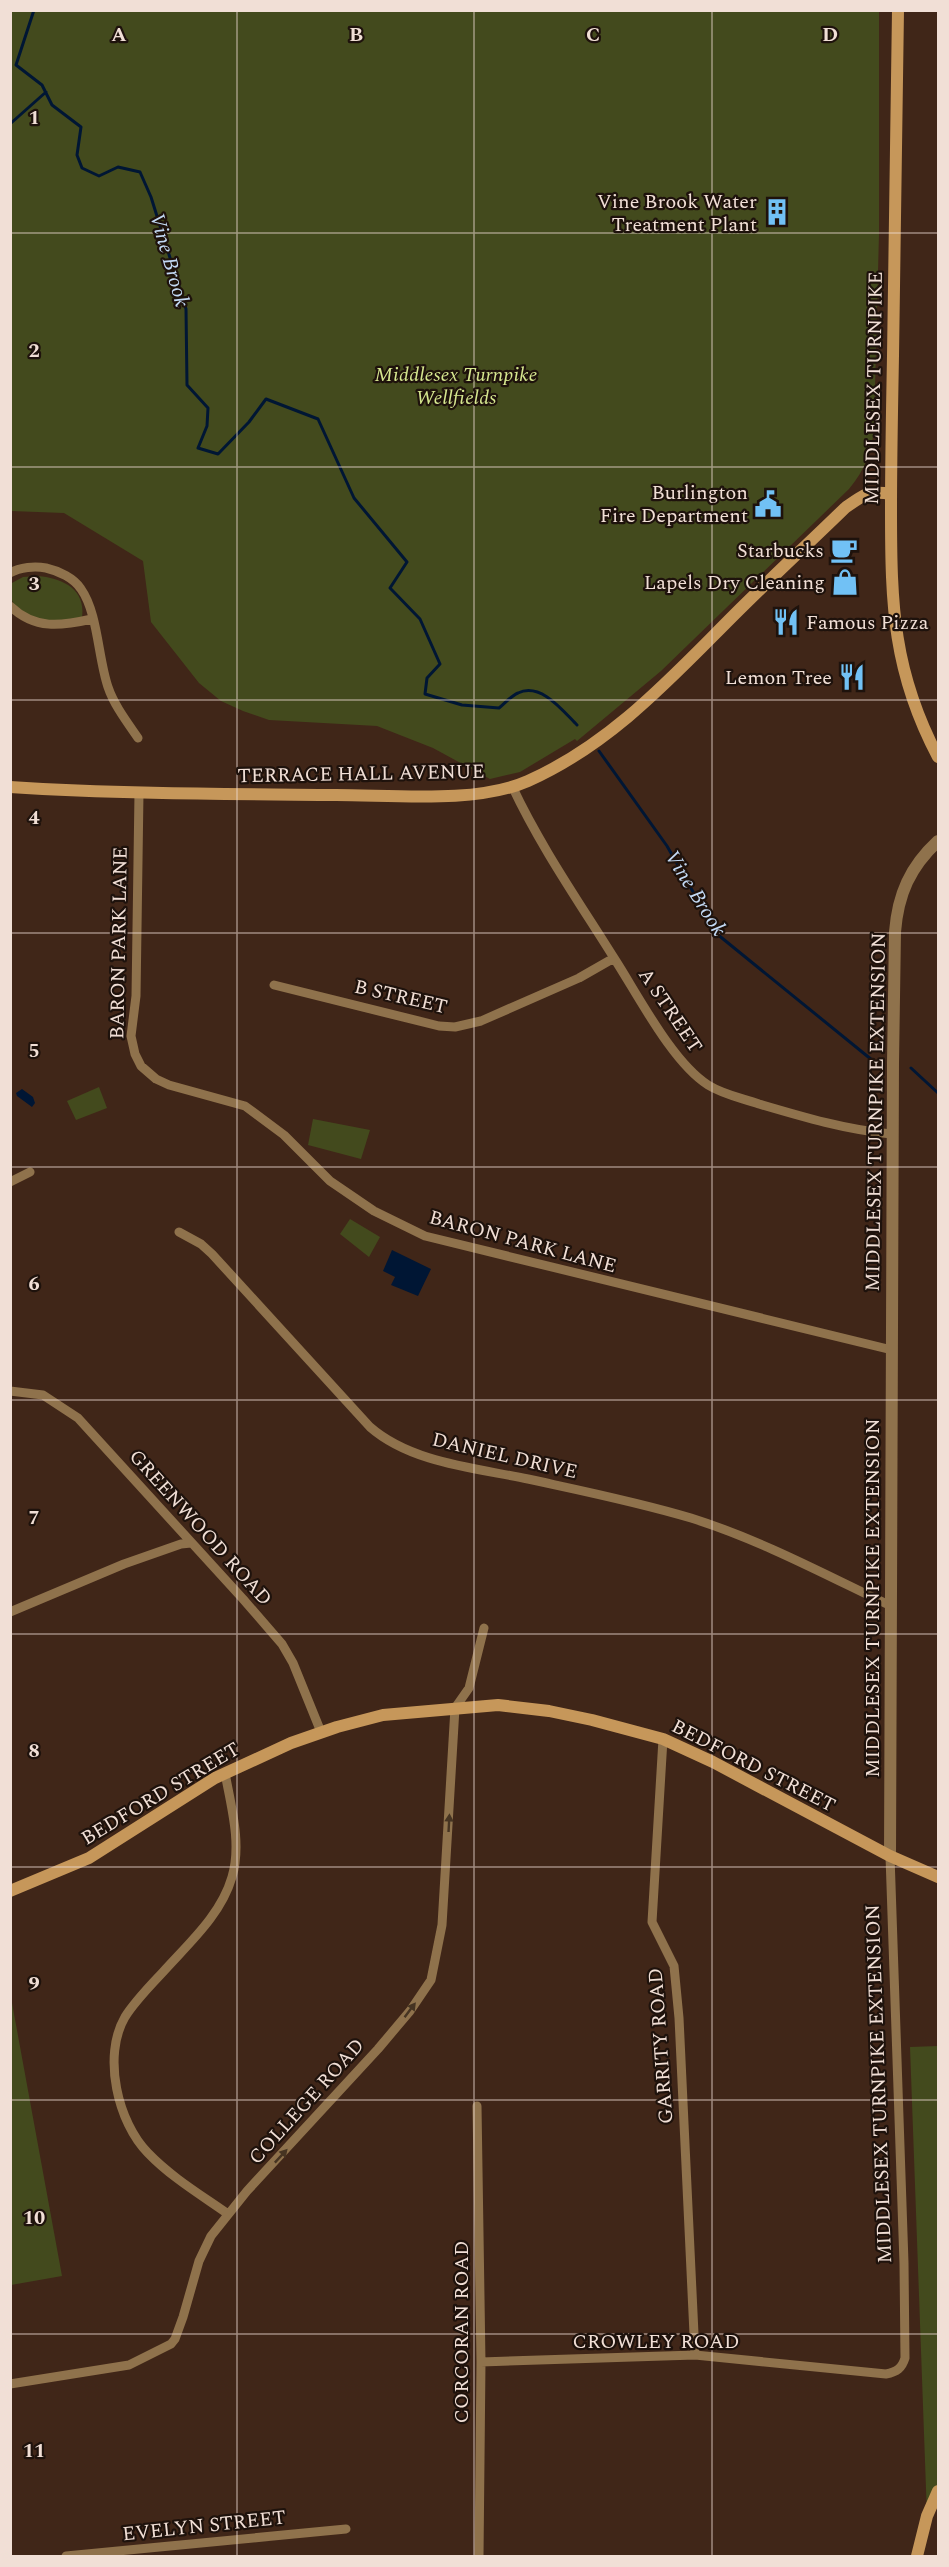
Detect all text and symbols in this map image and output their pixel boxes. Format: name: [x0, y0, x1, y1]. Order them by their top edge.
text: A: [111, 20, 127, 50]
text: B: [349, 20, 363, 50]
text: C: [586, 20, 600, 50]
text: D: [822, 20, 838, 50]
text: 1: [28, 103, 40, 133]
place label: Vine Brook Water Treatment Plant: [597, 187, 757, 240]
building icon: Vine Brook Water Treatment Plant: [762, 197, 792, 227]
water label: Vine Brook: [140, 209, 198, 311]
street label: MIDDLESEX TURNPIKE: [857, 271, 891, 505]
text: 2: [28, 336, 40, 366]
park label: Middlesex Turnpike Wellfields: [375, 360, 538, 413]
place label: Burlington Fire Department: [600, 478, 748, 531]
public building icon: Burlington Fire Department: [753, 489, 783, 519]
cafe icon: Starbucks: [829, 535, 859, 565]
place label: Starbucks: [737, 536, 824, 566]
shop icon: Lapels Dry Cleaning: [830, 567, 860, 597]
place label: Lapels Dry Cleaning: [644, 568, 825, 598]
text: 3: [28, 569, 40, 599]
restaurant icon: Famous Pizza: [771, 607, 801, 637]
place label: Famous Pizza: [806, 608, 929, 638]
restaurant icon: Lemon Tree: [837, 662, 867, 692]
place label: Lemon Tree: [725, 663, 832, 693]
street label: TERRACE HALL AVENUE: [237, 757, 485, 791]
text: 4: [28, 803, 40, 833]
water label: Vine Brook: [656, 844, 734, 943]
street label: BARON PARK LANE: [102, 846, 136, 1040]
street label: MIDDLESEX TURNPIKE EXTENSION: [858, 932, 894, 1292]
street label: A STREET: [631, 962, 710, 1059]
street label: B STREET: [351, 972, 450, 1022]
text: 5: [28, 1036, 40, 1066]
street label: BARON PARK LANE: [426, 1203, 620, 1281]
text: 6: [28, 1269, 40, 1299]
street label: MIDDLESEX TURNPIKE EXTENSION: [858, 1418, 888, 1778]
street label: DANIEL DRIVE: [429, 1425, 581, 1487]
street label: GREENWOOD ROAD: [122, 1443, 279, 1613]
text: 7: [28, 1503, 40, 1533]
street label: BEDFORD STREET: [666, 1712, 841, 1820]
street label: BEDFORD STREET: [75, 1734, 246, 1853]
text: 8: [28, 1736, 40, 1766]
one-way arrow: [445, 1813, 454, 1832]
street label: MIDDLESEX TURNPIKE EXTENSION: [858, 1904, 900, 2264]
street label: GARRITY ROAD: [641, 1967, 681, 2125]
text: 9: [28, 1969, 40, 1999]
one-way arrow: [404, 2002, 416, 2018]
street label: COLLEGE ROAD: [242, 2032, 372, 2172]
one-way arrow: [274, 2148, 288, 2163]
text: 10: [23, 2203, 45, 2233]
street label: CORCORAN ROAD: [447, 2241, 477, 2424]
street label: CROWLEY ROAD: [573, 2327, 740, 2357]
text: 11: [23, 2436, 45, 2466]
street label: EVELYN STREET: [121, 2502, 287, 2549]

